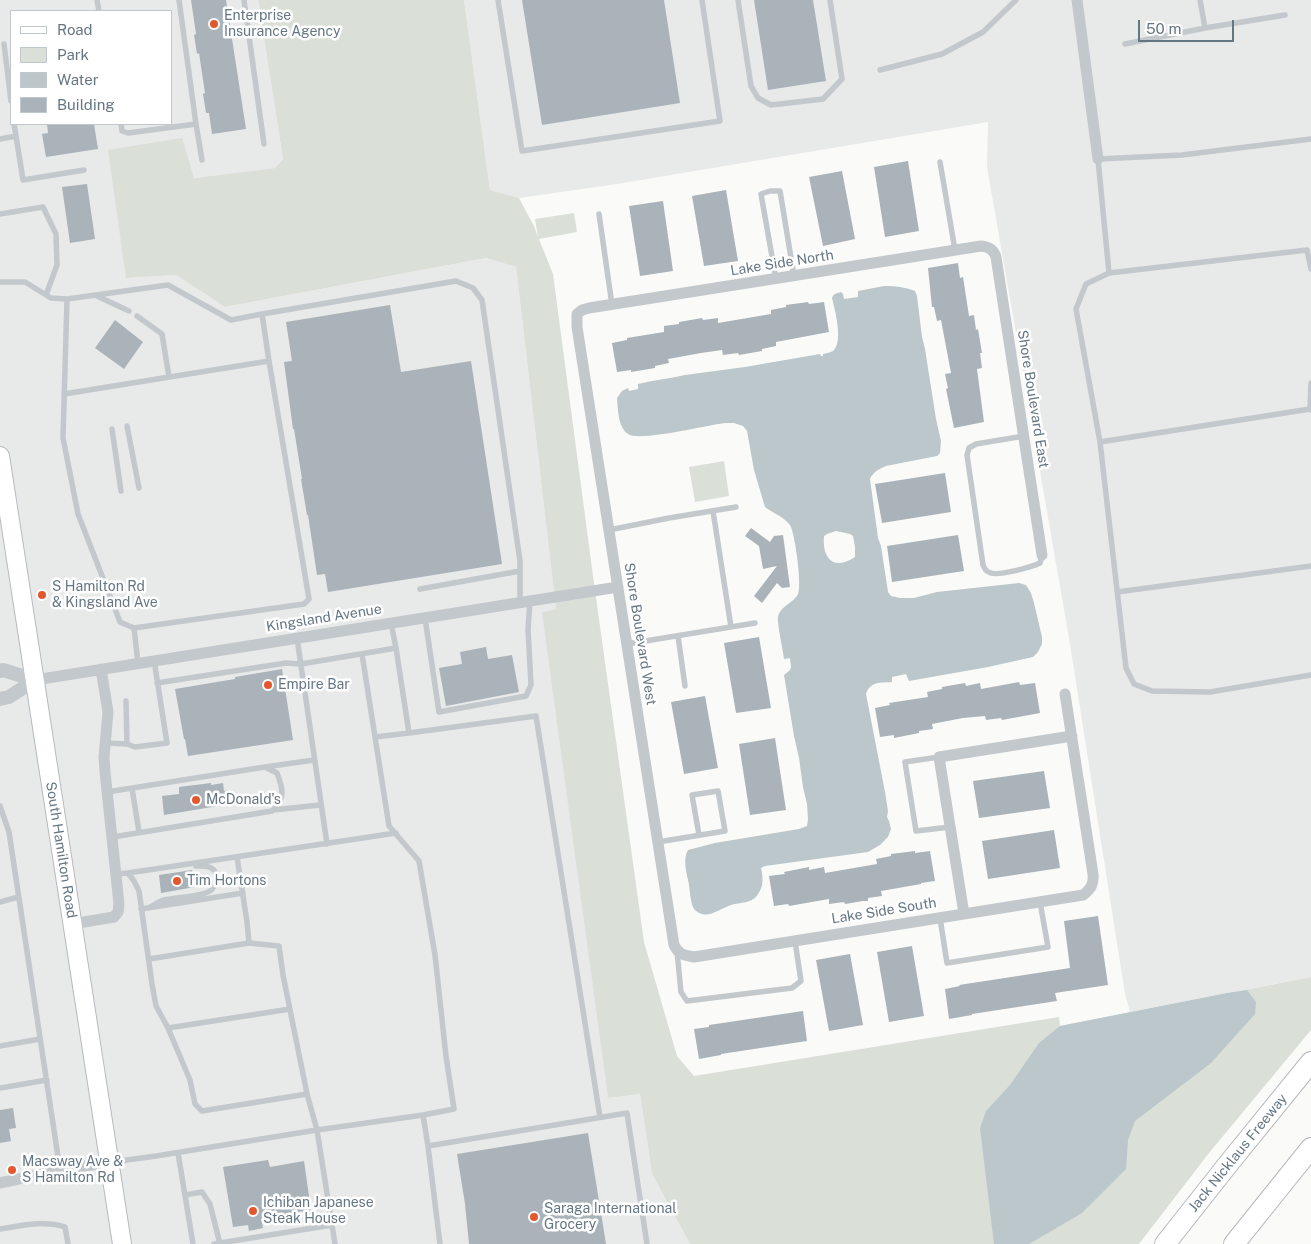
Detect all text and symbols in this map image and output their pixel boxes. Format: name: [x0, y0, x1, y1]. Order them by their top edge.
place label: Enterprise Insurance Agency: [224, 8, 340, 40]
legend: [10, 10, 172, 125]
scale bar: [1141, 10, 1237, 42]
marker: Enterprise Insurance Agency: [208, 18, 220, 30]
text: 50 m: [1146, 20, 1181, 37]
text: Road: [57, 21, 93, 38]
text: Park: [57, 46, 89, 63]
text: Water: [57, 71, 99, 88]
text: Building: [57, 96, 115, 113]
street label: Lake Side North: [729, 247, 835, 279]
street label: Shore Boulevard East: [1014, 329, 1052, 469]
street label: Shore Boulevard West: [620, 562, 660, 706]
place label: S Hamilton Rd & Kingsland Ave: [52, 579, 158, 612]
marker: S Hamilton Rd & Kingsland Ave: [36, 589, 48, 601]
street label: Kingsland Avenue: [265, 601, 383, 635]
place label: Empire Bar: [278, 677, 350, 693]
marker: Empire Bar: [262, 679, 274, 691]
street label: South Hamilton Road: [42, 781, 80, 919]
place label: McDonald's: [206, 792, 281, 808]
marker: McDonald's: [190, 794, 202, 806]
place label: Tim Hortons: [187, 873, 266, 889]
marker: Tim Hortons: [171, 875, 183, 887]
street label: Lake Side South: [830, 894, 938, 928]
street label: Jack Nicklaus Freeway: [1185, 1091, 1291, 1215]
place label: Macsway Ave & S Hamilton Rd: [22, 1154, 123, 1186]
marker: Macsway Ave & S Hamilton Rd: [6, 1164, 18, 1176]
place label: Ichiban Japanese Steak House: [263, 1195, 374, 1228]
place label: Saraga International Grocery: [544, 1201, 676, 1234]
marker: Ichiban Japanese Steak House: [247, 1205, 259, 1217]
marker: Saraga International Grocery: [528, 1211, 540, 1223]

